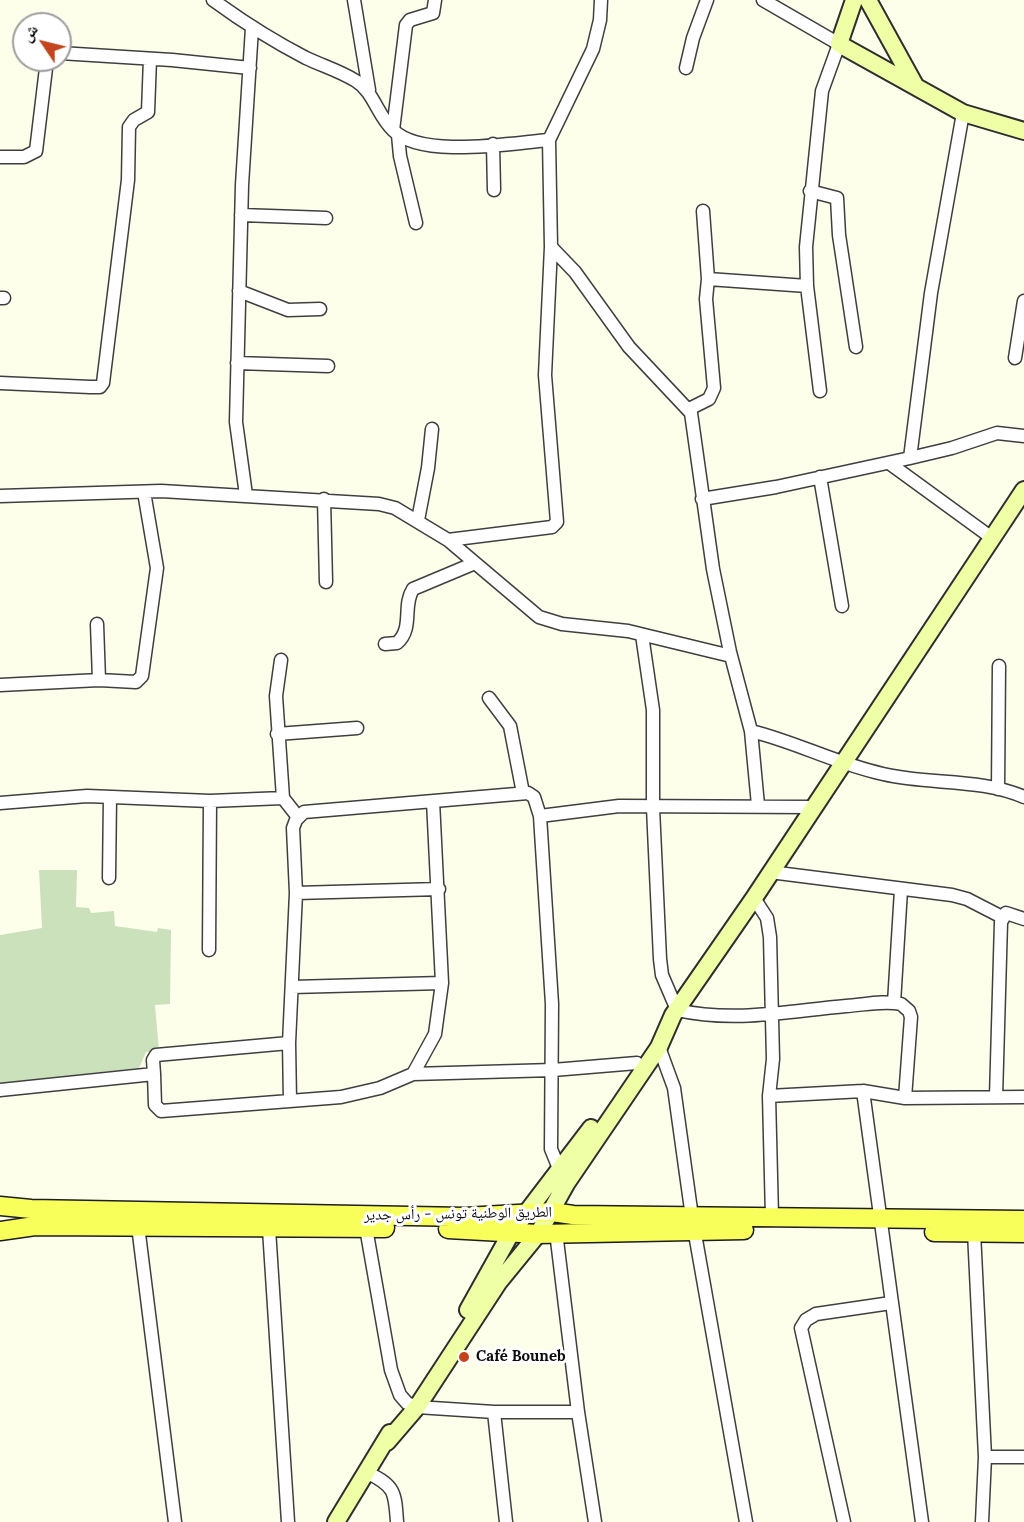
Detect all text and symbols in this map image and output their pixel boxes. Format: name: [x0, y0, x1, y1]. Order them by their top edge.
north arrow: [12, 12, 72, 72]
text: ش: [16, 20, 42, 46]
street label: الطريق الوطنية تونس - رأس جدير: [364, 1203, 552, 1225]
place label: Café Bouneb: [476, 1348, 566, 1366]
marker: Café Bouneb: [457, 1350, 471, 1364]

